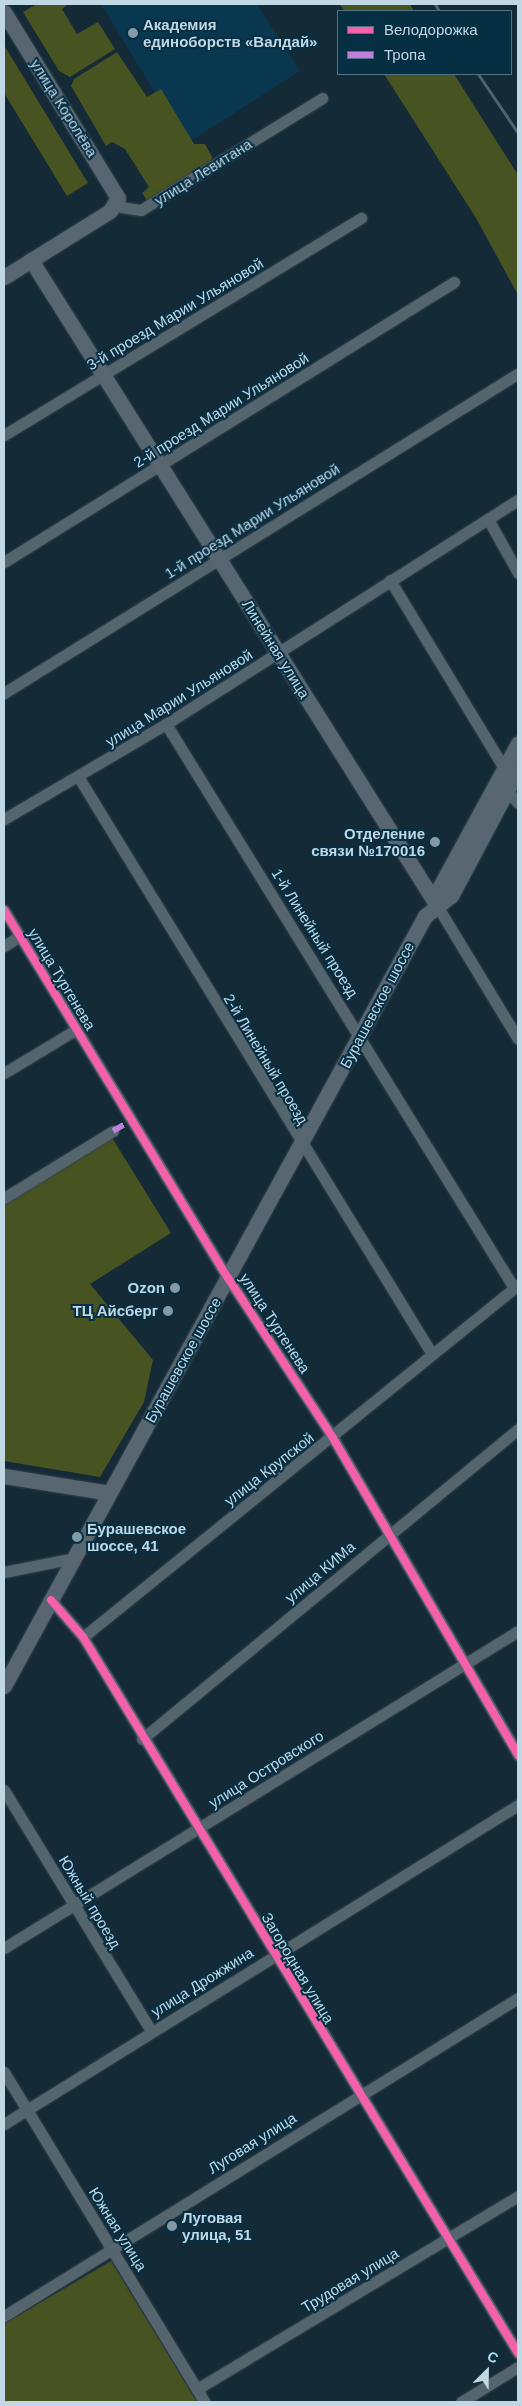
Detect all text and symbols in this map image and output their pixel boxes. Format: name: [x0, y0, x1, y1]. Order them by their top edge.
legend: [337, 10, 512, 75]
place label: Академия единоборств «Валдай»: [143, 15, 317, 50]
text: Велодорожка: [384, 21, 478, 38]
marker: Академия единоборств «Валдай»: [127, 27, 139, 39]
text: Тропа: [384, 46, 425, 63]
street label: улица Королёва: [27, 56, 101, 160]
street label: улица Левитана: [151, 135, 255, 209]
street label: 3-й проезд Марии Ульяновой: [83, 254, 267, 374]
street label: 2-й проезд Марии Ульяновой: [130, 349, 312, 471]
street label: 1-й проезд Марии Ульяновой: [161, 460, 343, 582]
street label: Линейная улица: [238, 596, 314, 702]
street label: улица Марии Ульяновой: [102, 645, 256, 751]
place label: Отделение связи №170016: [311, 824, 425, 859]
marker: Отделение связи №170016: [429, 836, 441, 848]
street label: 1-й Линейный проезд: [268, 865, 362, 1001]
street label: улица Тургенева: [25, 925, 99, 1033]
street label: Бурашевское шоссе: [336, 939, 418, 1071]
street label: 2-й Линейный проезд: [220, 991, 312, 1127]
street label: улица Тургенева: [236, 1270, 314, 1376]
place label: Ozon: [128, 1279, 165, 1297]
marker: Ozon: [169, 1282, 181, 1294]
street label: Бурашевское шоссе: [141, 1294, 225, 1426]
place label: ТЦ Айсберг: [72, 1302, 158, 1320]
marker: ТЦ Айсберг: [162, 1305, 174, 1317]
street label: улица Крупской: [221, 1428, 317, 1510]
place label: Бурашевское шоссе, 41: [87, 1519, 186, 1554]
marker: Бурашевское шоссе, 41: [71, 1531, 83, 1543]
street label: улица КИМа: [281, 1537, 359, 1607]
street label: улица Островского: [205, 1726, 327, 1812]
street label: Южный проезд: [55, 1852, 125, 1952]
street label: Загородная улица: [258, 1909, 338, 2027]
street label: улица Дрожжина: [148, 1943, 256, 2021]
street label: Луговая улица: [205, 2109, 299, 2177]
street label: Южная улица: [85, 2184, 151, 2274]
place label: Луговая улица, 51: [182, 2208, 252, 2243]
marker: Луговая улица, 51: [166, 2220, 178, 2232]
street label: Трудовая улица: [298, 2244, 402, 2316]
north arrow: [462, 2346, 512, 2396]
text: С: [485, 2348, 501, 2367]

